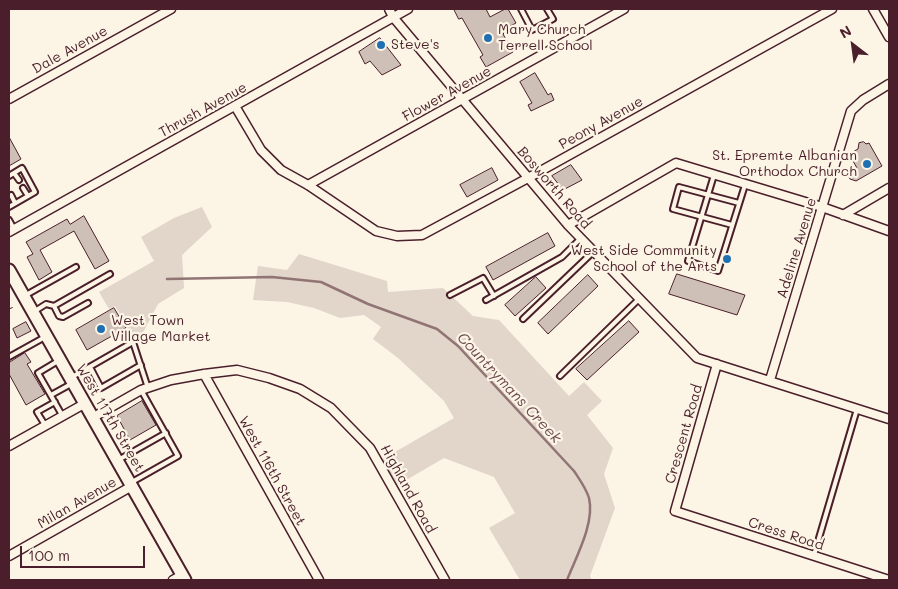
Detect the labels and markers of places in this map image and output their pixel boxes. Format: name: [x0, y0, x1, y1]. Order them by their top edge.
place label: Mary Church Terrell School: [498, 22, 593, 54]
marker: Mary Church Terrell School: [482, 32, 494, 44]
place label: Steve's: [391, 37, 440, 53]
marker: Steve's: [375, 39, 387, 51]
place label: St. Epremte Albanian Orthodox Church: [712, 148, 857, 180]
marker: St. Epremte Albanian Orthodox Church: [861, 158, 873, 170]
place label: West Side Community School of the Arts: [571, 243, 717, 276]
marker: West Side Community School of the Arts: [721, 253, 733, 265]
place label: West Town Village Market: [111, 313, 210, 346]
marker: West Town Village Market: [95, 323, 107, 335]

